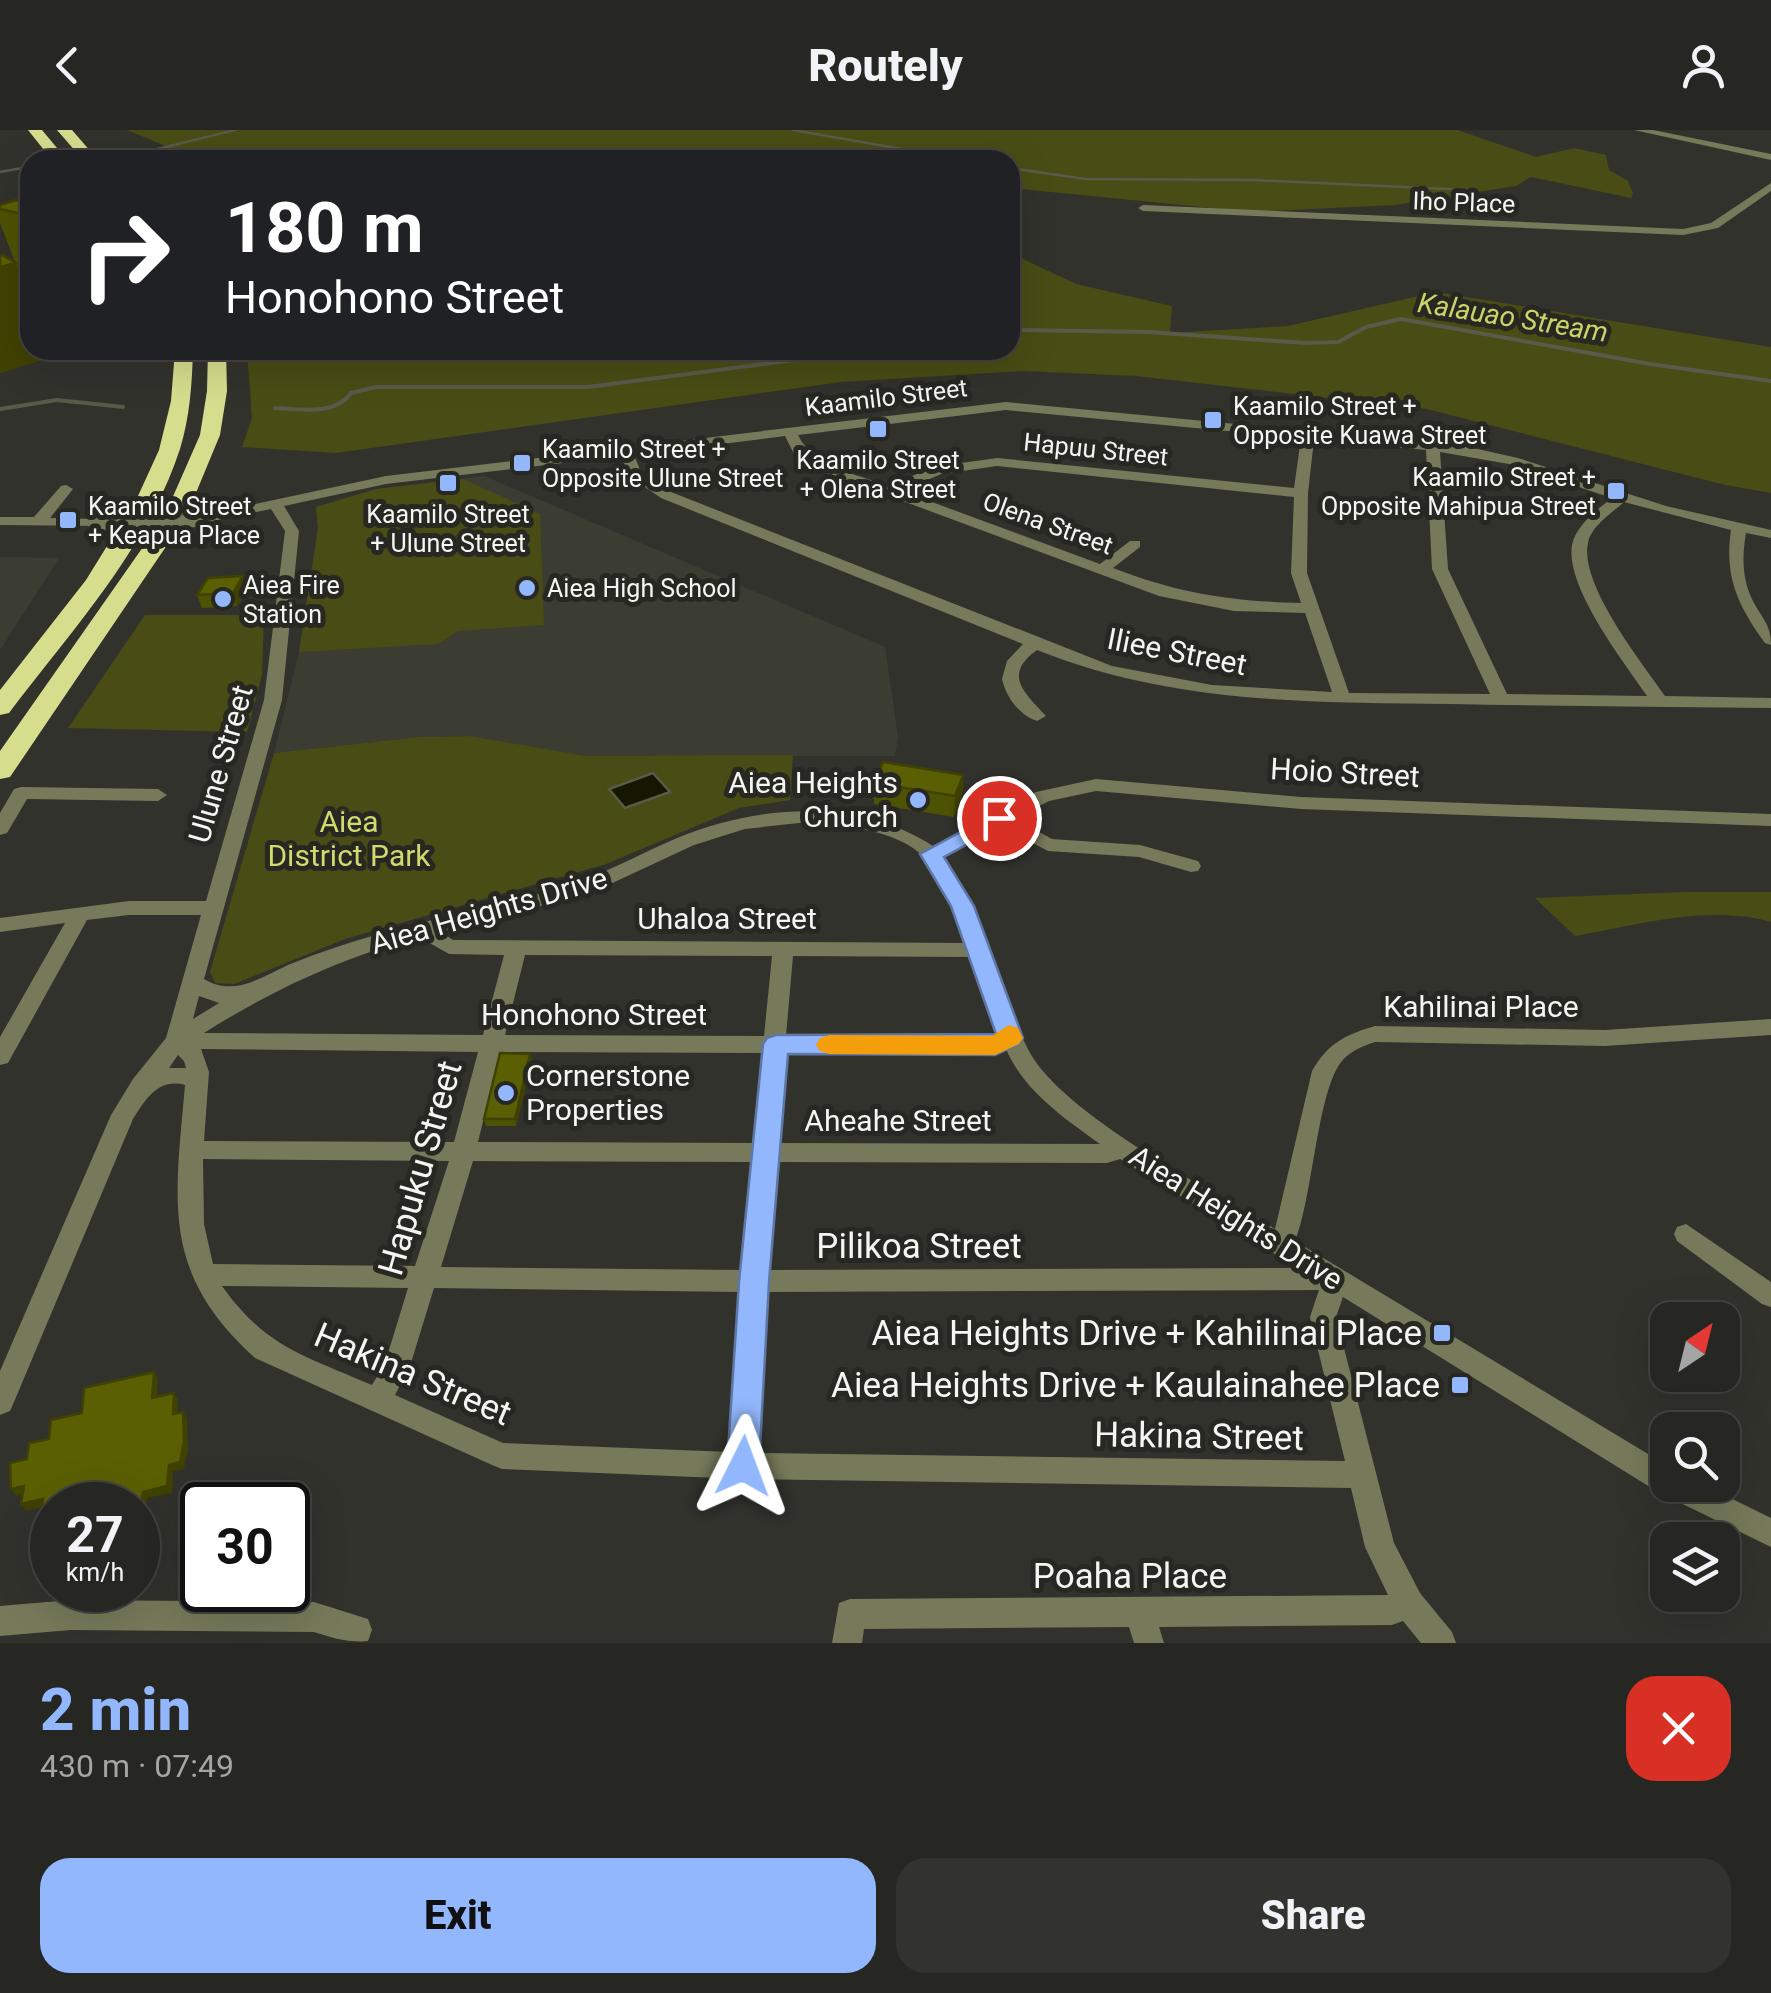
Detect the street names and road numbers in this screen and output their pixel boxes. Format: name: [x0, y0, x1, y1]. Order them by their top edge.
street label: Iho Place: [1412, 186, 1516, 219]
street label: Kaamilo Street: [803, 373, 969, 422]
street label: Hapuu Street: [1022, 427, 1170, 472]
street label: Olena Street: [979, 487, 1117, 560]
street label: Iliee Street: [1104, 621, 1250, 682]
street label: Ulune Street: [181, 681, 260, 847]
street label: Hoio Street: [1269, 751, 1421, 794]
street label: Aiea Heights Drive: [366, 860, 611, 961]
street label: Uhaloa Street: [637, 901, 817, 936]
street label: Kahilinai Place: [1383, 989, 1579, 1024]
street label: Honohono Street: [481, 997, 707, 1032]
street label: Hapuku Street: [370, 1056, 471, 1280]
street label: Aheahe Street: [804, 1103, 992, 1138]
street label: Aiea Heights Drive: [1123, 1138, 1349, 1297]
street label: Pilikoa Street: [816, 1226, 1022, 1267]
street label: Hakina Street: [308, 1315, 517, 1434]
street label: Hakina Street: [1094, 1414, 1304, 1459]
street label: Poaha Place: [1033, 1556, 1227, 1597]

